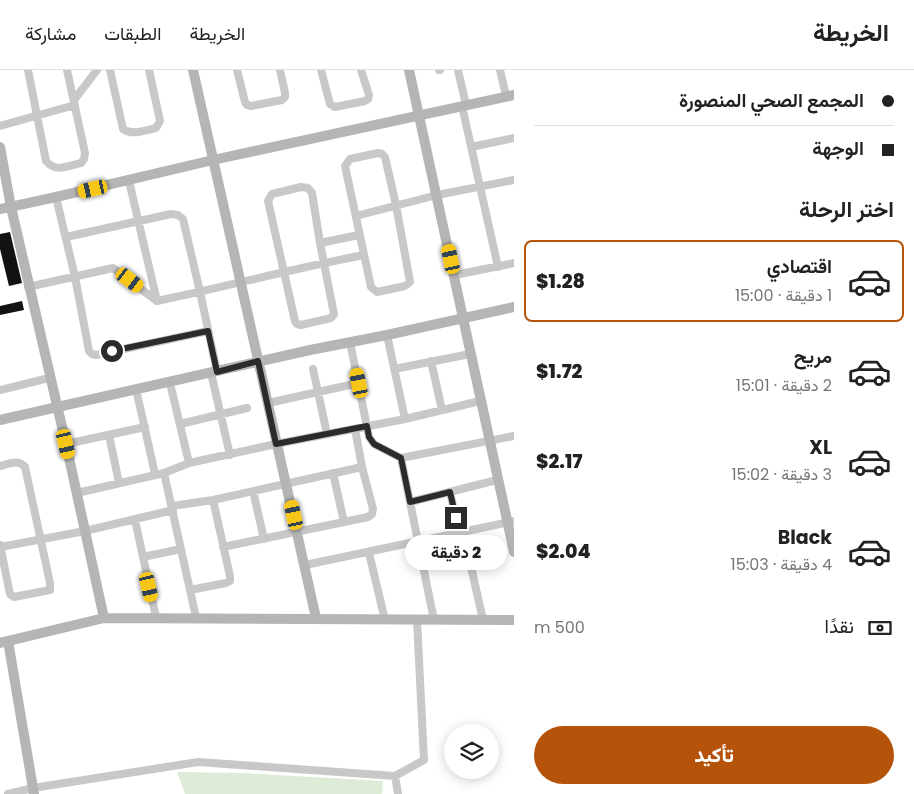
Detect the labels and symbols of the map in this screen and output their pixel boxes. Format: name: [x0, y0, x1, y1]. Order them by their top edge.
car: [76, 178, 109, 200]
car: [440, 243, 461, 275]
car: [113, 265, 146, 295]
route start: [101, 340, 123, 362]
car: [348, 367, 369, 399]
car: [55, 428, 76, 460]
car: [283, 499, 304, 531]
route end: [445, 507, 467, 529]
callout: 2 دقيقة: [405, 536, 507, 570]
car: [138, 571, 159, 603]

